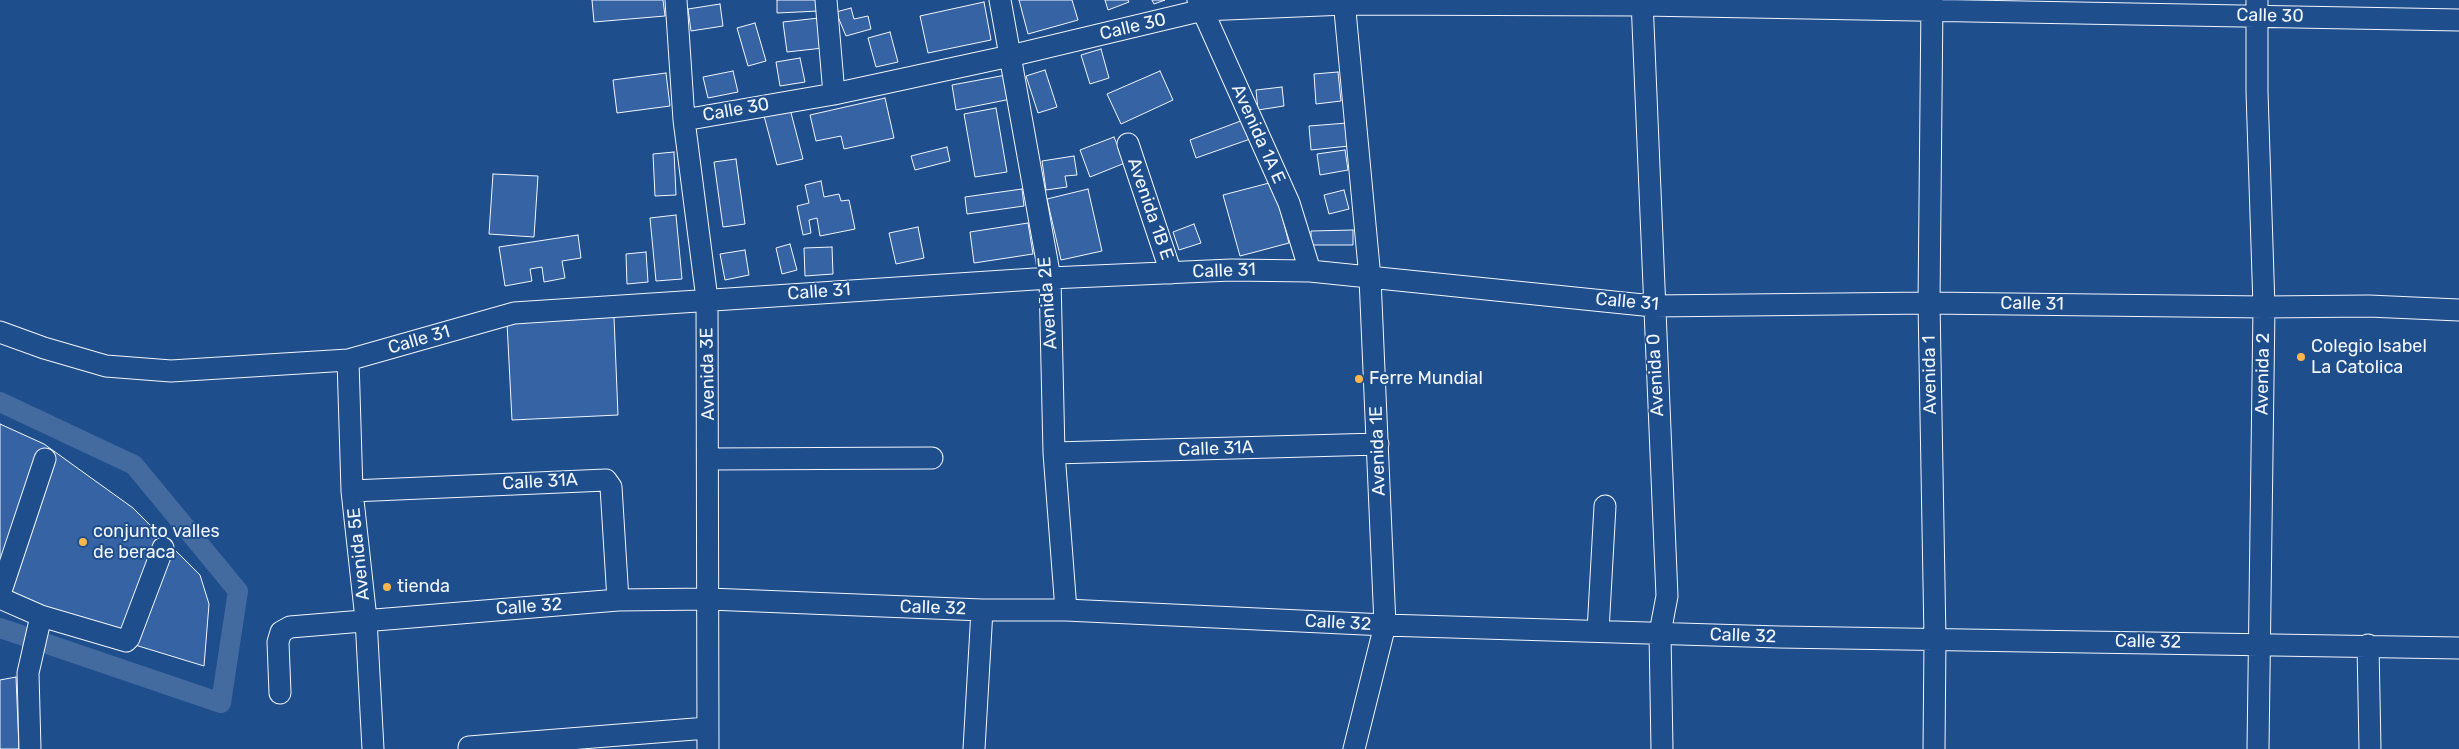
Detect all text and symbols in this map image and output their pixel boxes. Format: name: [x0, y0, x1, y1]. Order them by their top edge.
street label: Calle 30: [2236, 5, 2304, 27]
street label: Calle 30: [1098, 9, 1168, 45]
street label: Avenida 1A E: [1226, 81, 1290, 187]
street label: Calle 30: [701, 94, 771, 126]
street label: Avenida 1B E: [1122, 155, 1178, 263]
street label: Avenida 2E: [1034, 256, 1062, 350]
street label: Calle 31: [1192, 259, 1256, 283]
street label: Calle 31: [787, 279, 851, 305]
street label: Calle 31: [1595, 288, 1659, 316]
street label: Calle 31: [2000, 293, 2064, 315]
street label: Calle 31: [386, 321, 452, 359]
street label: Avenida 3E: [696, 327, 720, 421]
street label: Avenida 0: [1643, 333, 1669, 417]
street label: Avenida 2: [2251, 333, 2275, 415]
street label: Avenida 1: [1919, 335, 1941, 415]
place label: Colegio Isabel La Catolica: [2311, 336, 2427, 378]
marker: Colegio Isabel La Catolica: [2295, 351, 2307, 363]
place label: Ferre Mundial: [1369, 368, 1483, 390]
marker: Ferre Mundial: [1353, 373, 1365, 385]
street label: Avenida 1E: [1366, 406, 1390, 496]
street label: Calle 31A: [1178, 437, 1254, 461]
street label: Calle 31A: [502, 469, 578, 495]
street label: Avenida 5E: [343, 507, 375, 601]
place label: conjunto valles de beraca: [93, 521, 220, 564]
marker: conjunto valles de beraca: [77, 536, 89, 548]
place label: tienda: [397, 576, 450, 598]
marker: tienda: [381, 581, 393, 593]
street label: Calle 32: [495, 594, 563, 620]
street label: Calle 32: [899, 596, 967, 620]
street label: Calle 32: [1304, 610, 1372, 636]
street label: Calle 32: [1709, 624, 1777, 648]
street label: Calle 32: [2115, 631, 2181, 653]

